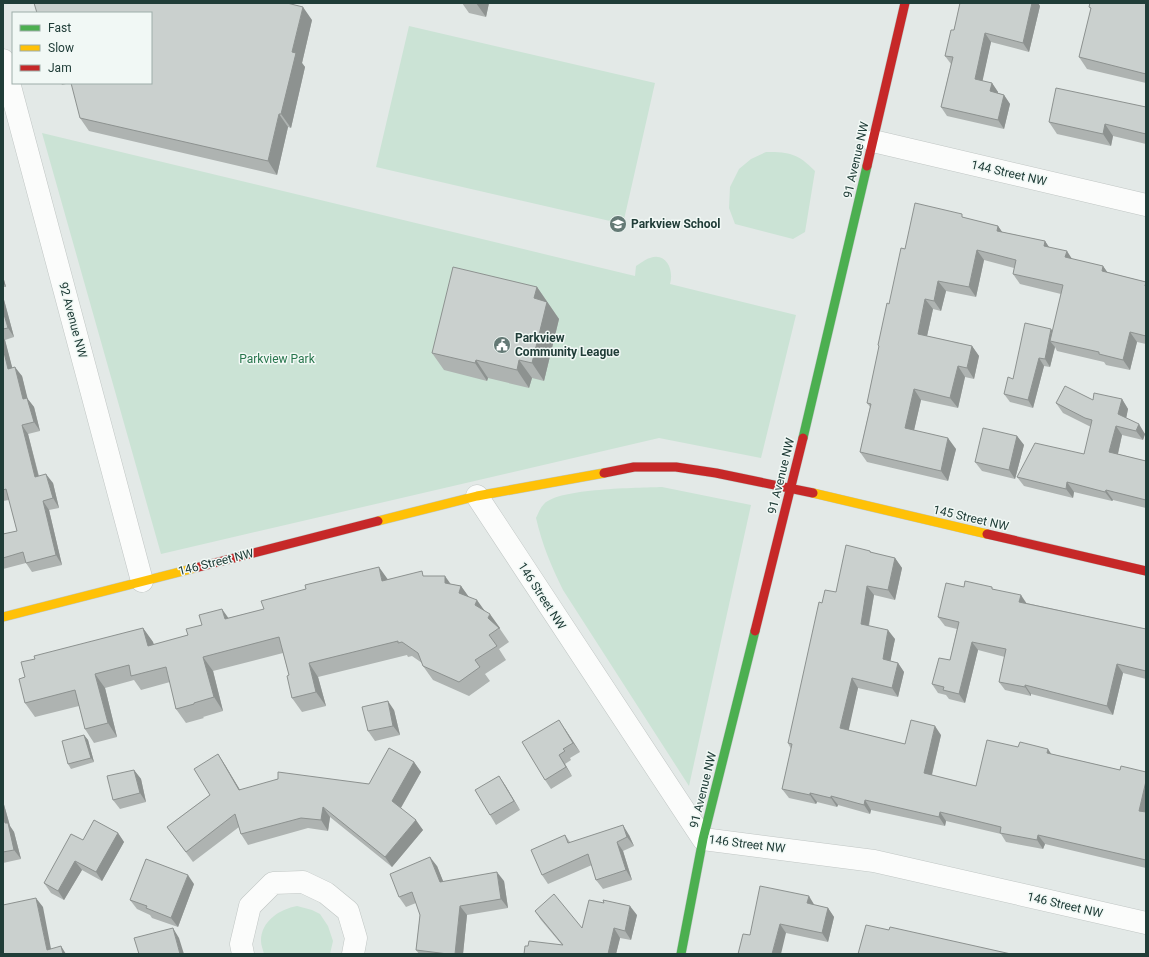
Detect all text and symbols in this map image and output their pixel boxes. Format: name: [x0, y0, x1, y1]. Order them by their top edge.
legend: [12, 12, 152, 84]
text: Fast: [48, 21, 71, 35]
text: Slow: [48, 41, 74, 55]
text: Jam: [48, 61, 72, 75]
street label: 91 Avenue NW: [840, 120, 872, 200]
street label: 144 Street NW: [970, 158, 1048, 189]
school or university icon: Parkview School: [608, 214, 628, 234]
place label: Parkview School: [631, 217, 721, 231]
street label: 92 Avenue NW: [56, 281, 90, 360]
place label: Parkview Community League: [515, 331, 620, 359]
public building icon: Parkview Community League: [492, 335, 512, 355]
park label: Parkview Park: [239, 352, 316, 366]
street label: 91 Avenue NW: [765, 436, 797, 515]
street label: 145 Street NW: [932, 503, 1010, 534]
street label: 146 Street NW: [177, 546, 255, 578]
street label: 146 Street NW: [515, 560, 569, 632]
street label: 91 Avenue NW: [687, 750, 719, 829]
street label: 146 Street NW: [708, 832, 786, 856]
street label: 146 Street NW: [1026, 890, 1104, 921]

